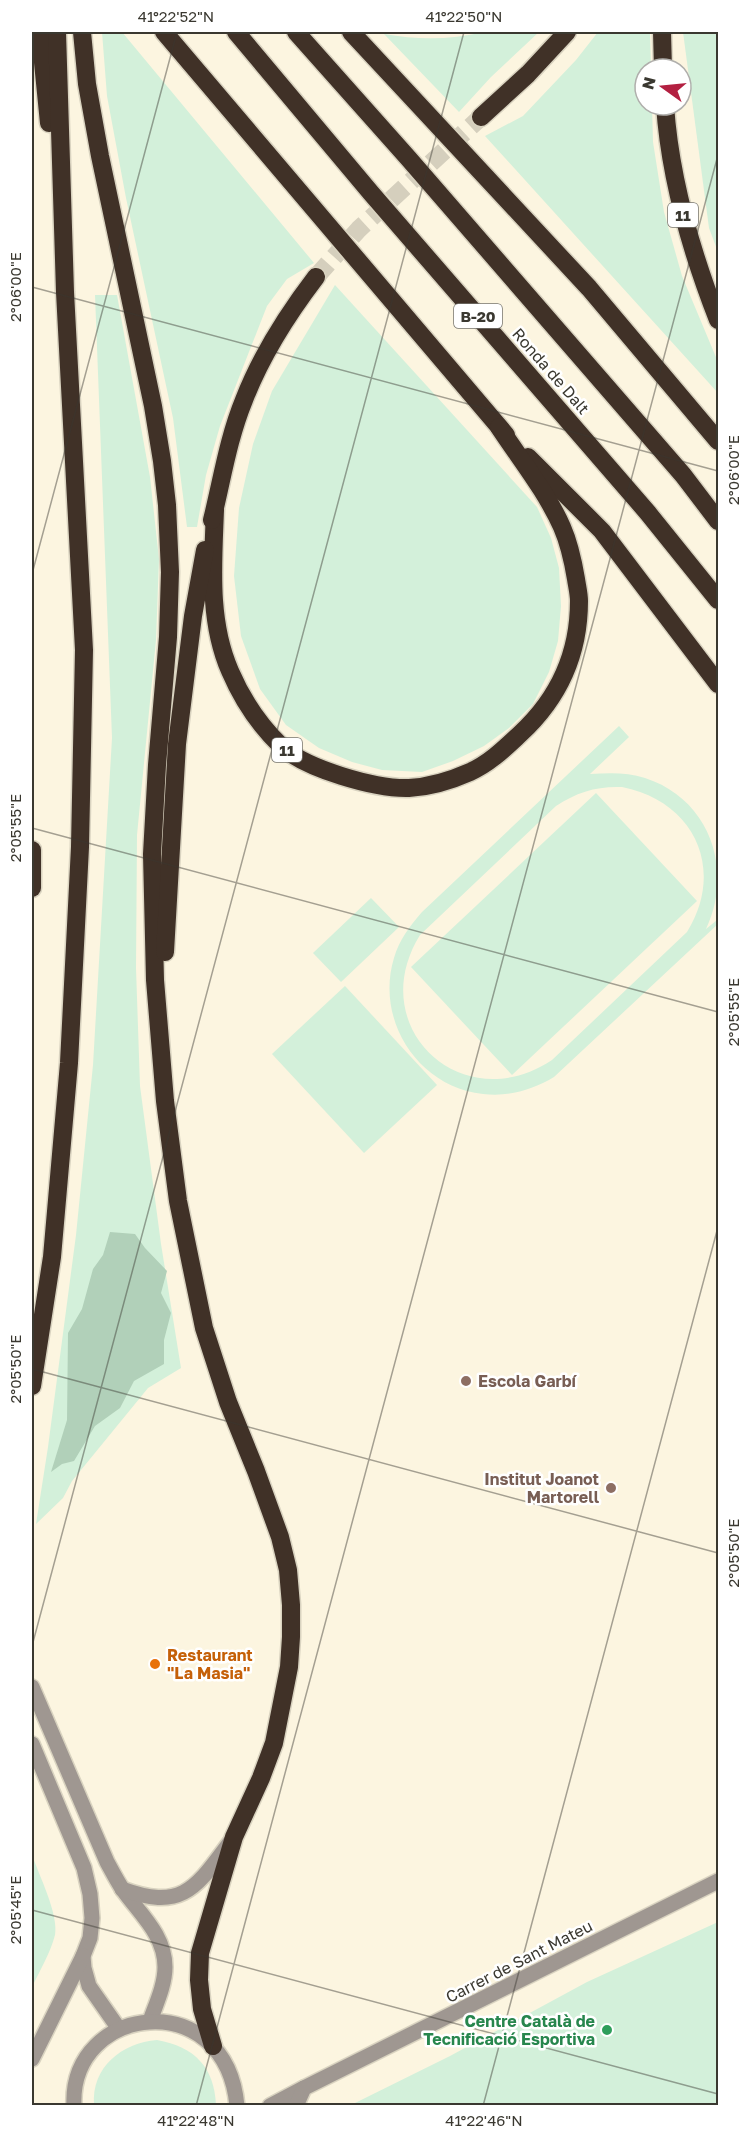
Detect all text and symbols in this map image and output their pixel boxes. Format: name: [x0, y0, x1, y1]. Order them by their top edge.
text: 41°22'52"N: [138, 7, 214, 25]
text: 41°22'50"N: [425, 7, 503, 25]
north arrow: [633, 57, 693, 117]
text: N: [637, 75, 660, 92]
road number: 11: [668, 203, 698, 227]
text: 2°06'00"E: [6, 252, 24, 322]
road number: B-20: [454, 304, 502, 328]
street label: Ronda de Dalt: [508, 324, 594, 418]
text: 2°06'00"E: [724, 435, 742, 505]
road number: 11: [272, 738, 302, 762]
text: 2°05'55"E: [6, 794, 24, 862]
text: 2°05'55"E: [724, 978, 742, 1046]
text: 2°05'50"E: [6, 1335, 24, 1403]
place label: Escola Garbí: [478, 1371, 578, 1391]
marker: Escola Garbí: [459, 1374, 473, 1388]
place label: Institut Joanot Martorell: [484, 1469, 600, 1507]
marker: Institut Joanot Martorell: [604, 1481, 618, 1495]
text: 2°05'50"E: [724, 1519, 742, 1587]
place label: Restaurant "La Masia": [167, 1645, 253, 1683]
marker: Restaurant "La Masia": [148, 1657, 162, 1671]
text: 2°05'45"E: [6, 1876, 24, 1944]
street label: Carrer de Sant Mateu: [442, 1915, 596, 2007]
place label: Centre Català de Tecnificació Esportiva: [423, 2011, 595, 2049]
marker: Centre Català de Tecnificació Esportiva: [600, 2023, 614, 2037]
text: 41°22'48"N: [157, 2111, 235, 2129]
text: 41°22'46"N: [445, 2111, 523, 2129]

